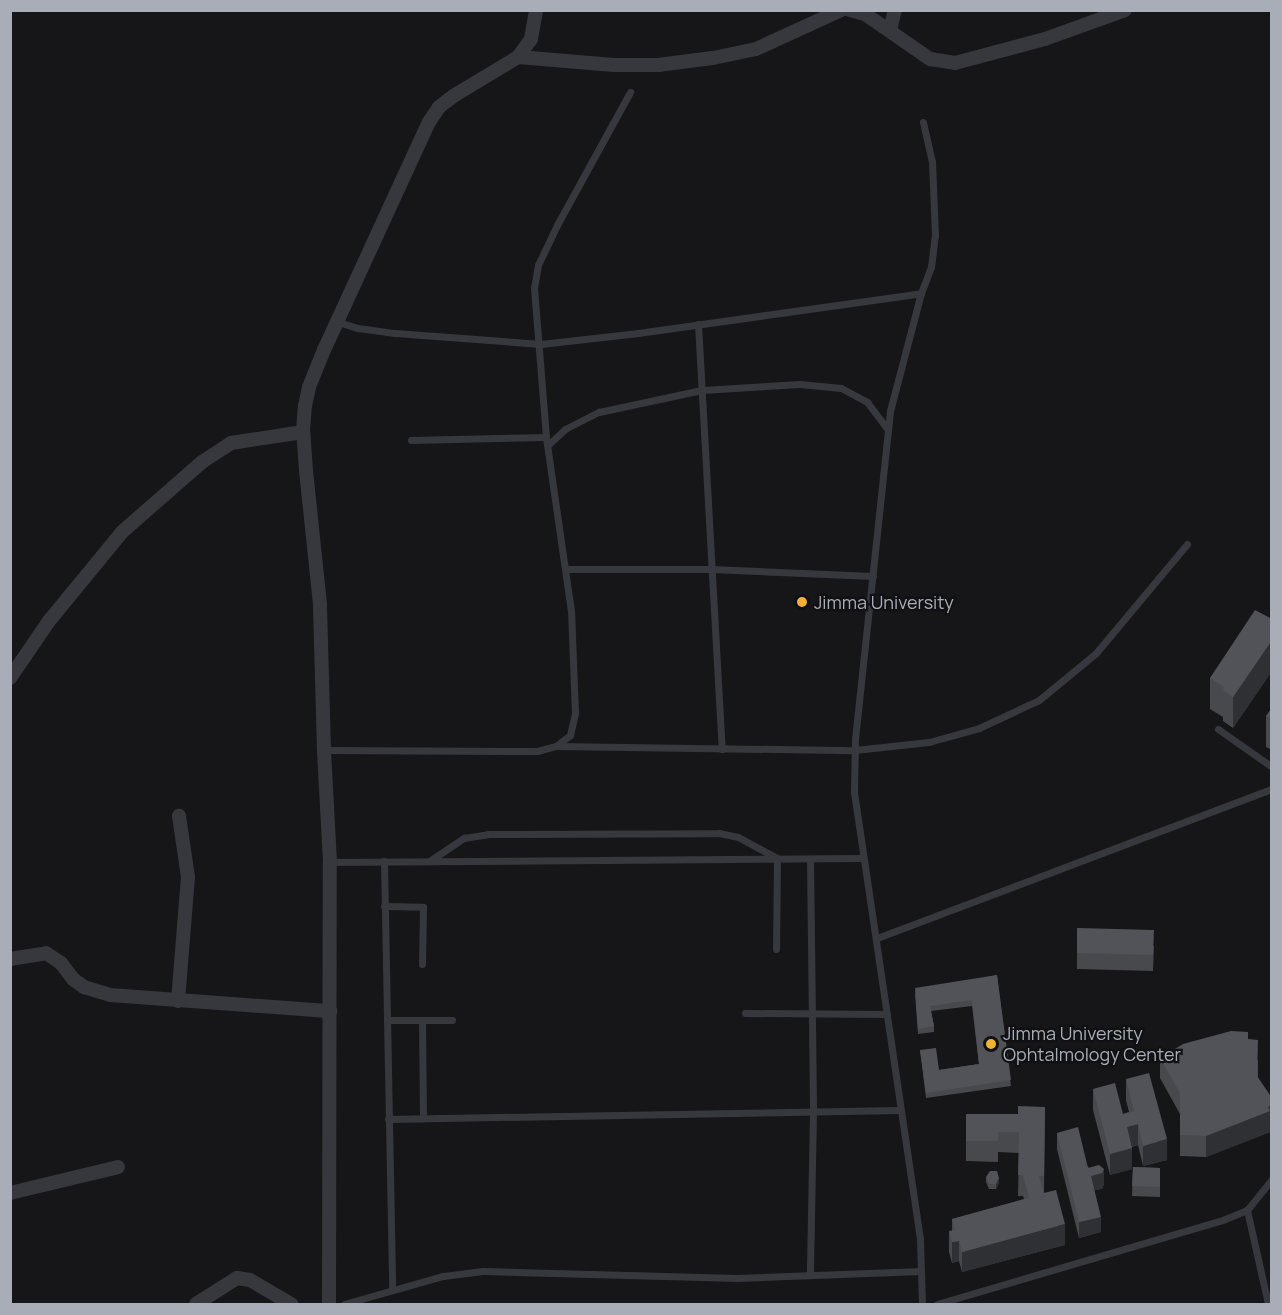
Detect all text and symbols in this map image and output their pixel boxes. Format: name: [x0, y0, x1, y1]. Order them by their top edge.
place label: Jimma University: [814, 591, 954, 613]
marker: Jimma University: [795, 595, 809, 609]
place label: Jimma University Ophtalmology Center: [1003, 1023, 1181, 1066]
marker: Jimma University Ophtalmology Center: [984, 1037, 998, 1051]

